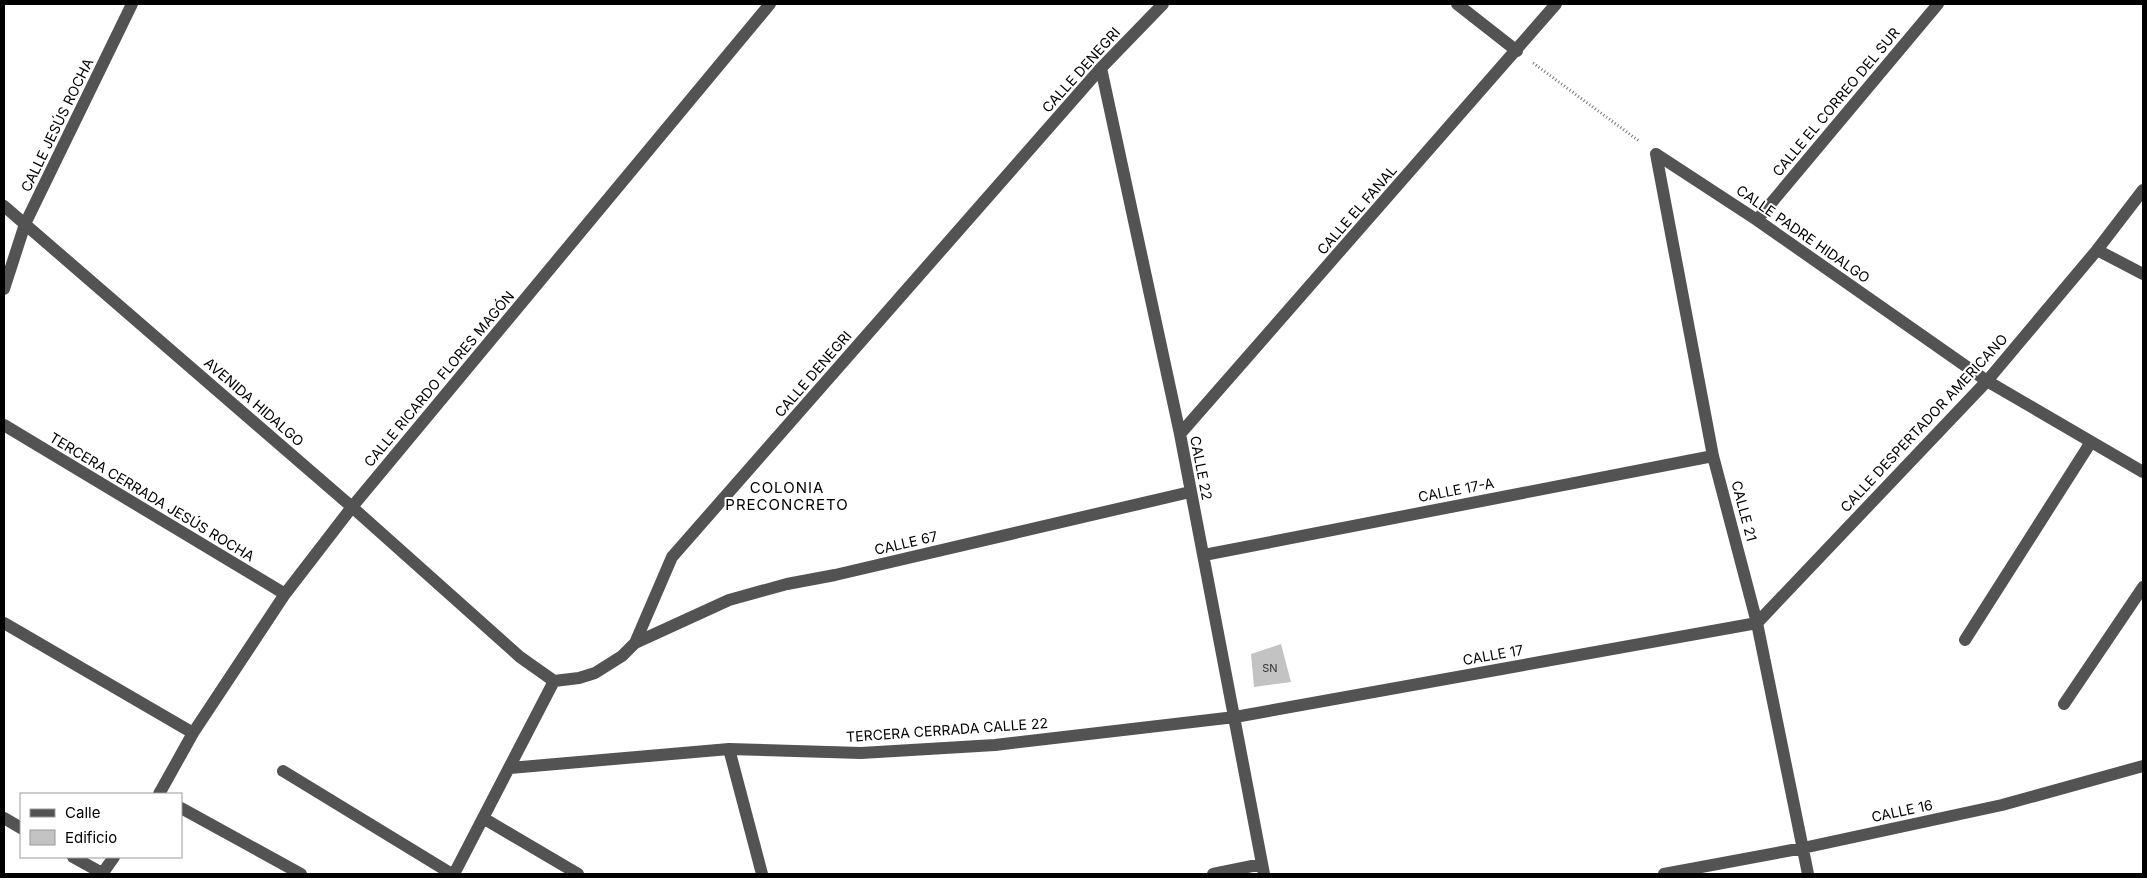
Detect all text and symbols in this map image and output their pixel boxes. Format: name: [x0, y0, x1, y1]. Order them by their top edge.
street label: CALLE DENEGRI: [1038, 24, 1123, 116]
street label: CALLE EL CORREO DEL SUR: [1768, 24, 1903, 179]
street label: CALLE JESÚS ROCHA: [17, 55, 96, 194]
street label: CALLE EL FANAL: [1313, 161, 1400, 258]
street label: CALLE PADRE HIDALGO: [1733, 181, 1873, 286]
street label: CALLE RICARDO FLORES MAGÓN: [360, 287, 517, 470]
street label: CALLE DENEGRI: [771, 327, 855, 420]
street label: CALLE DESPERTADOR AMERICANO: [1836, 330, 2011, 515]
street label: AVENIDA HIDALGO: [201, 354, 308, 450]
street label: TERCERA CERRADA JESÚS ROCHA: [47, 429, 258, 565]
street label: CALLE 22: [1187, 434, 1216, 501]
street label: CALLE 17-A: [1416, 474, 1496, 505]
district label: COLONIA PRECONCRETO: [725, 478, 849, 514]
street label: CALLE 21: [1728, 479, 1761, 543]
street label: CALLE 67: [873, 527, 939, 558]
street label: CALLE 17: [1461, 641, 1525, 668]
house number: SN: [1262, 661, 1278, 675]
street label: TERCERA CERRADA CALLE 22: [846, 714, 1048, 745]
legend: [20, 793, 182, 858]
street label: CALLE 16: [1870, 796, 1934, 825]
text: Calle: [65, 803, 100, 822]
text: Edificio: [65, 828, 117, 847]

